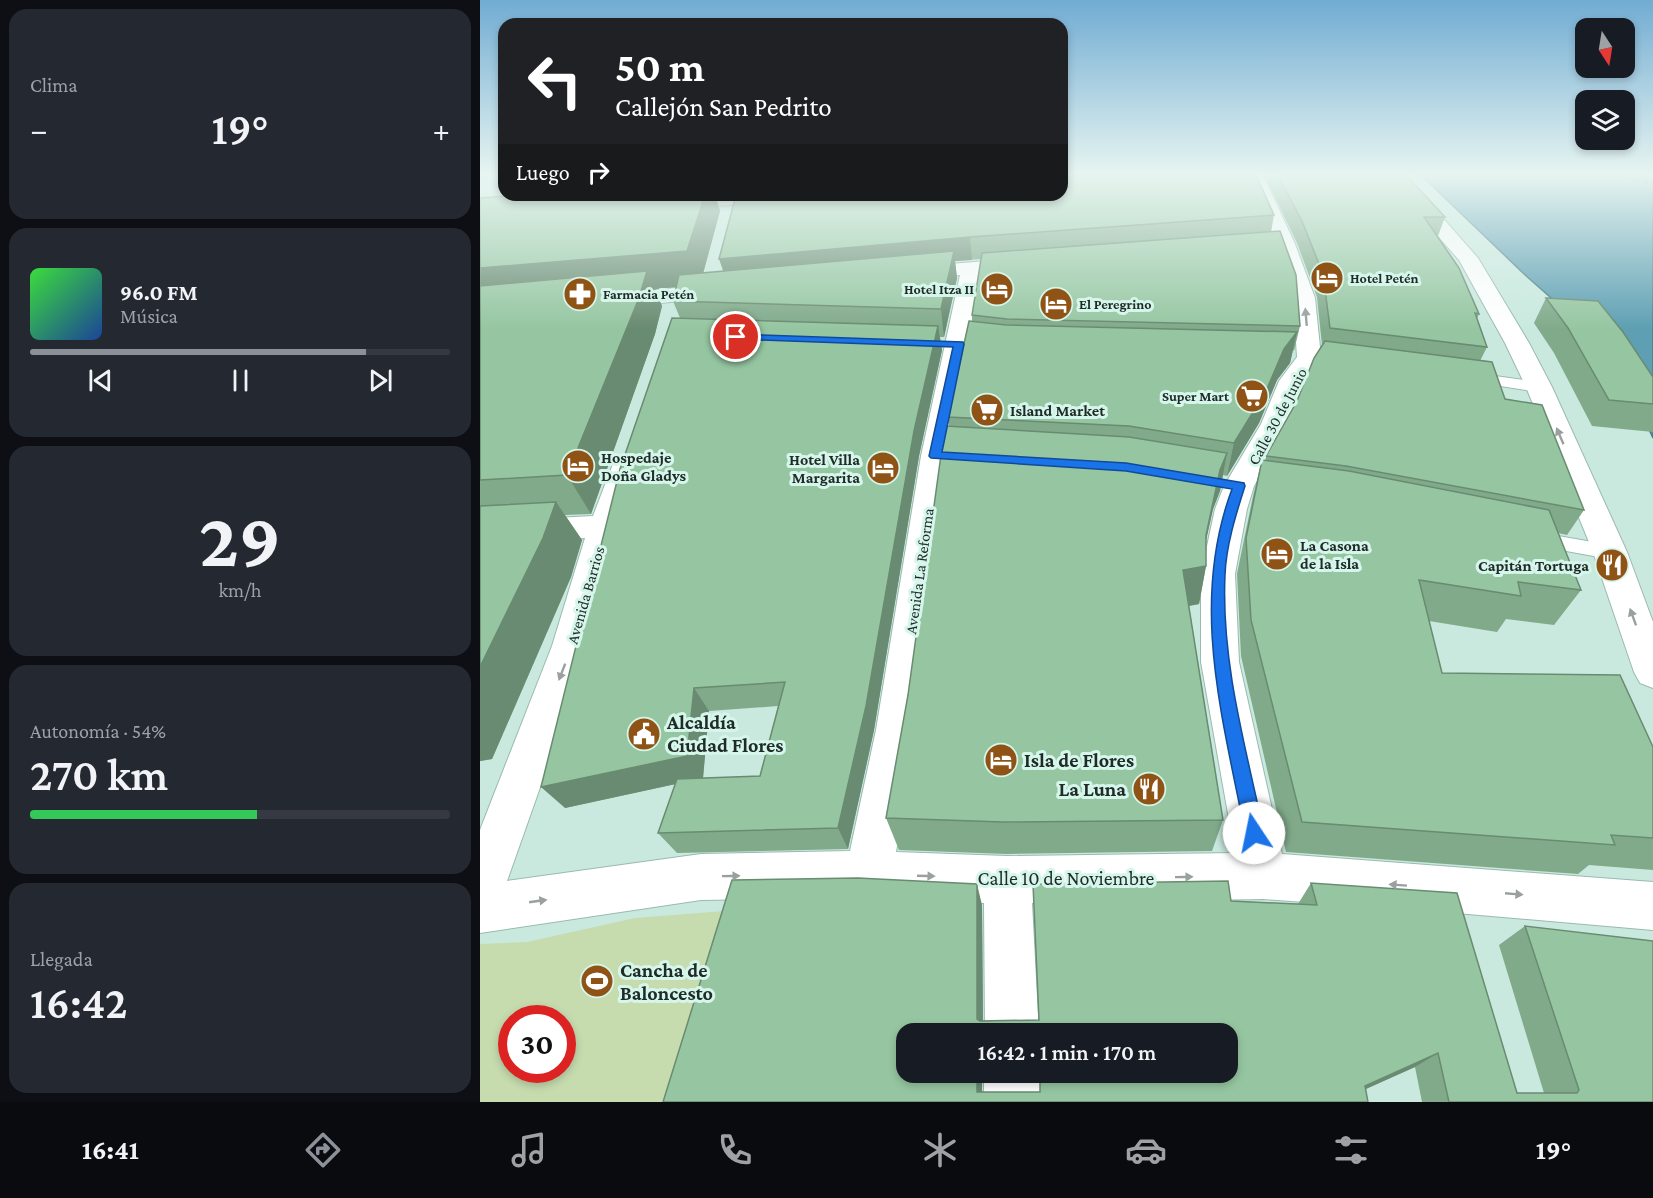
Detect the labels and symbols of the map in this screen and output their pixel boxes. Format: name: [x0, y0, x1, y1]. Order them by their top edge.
north arrow: [1575, 18, 1635, 78]
hotel icon: Hotel Petén: [1309, 260, 1345, 296]
place label: Hotel Petén: [1350, 270, 1418, 286]
hotel icon: Hotel Itza II: [979, 271, 1015, 307]
pharmacy icon: Farmacia Petén: [562, 276, 598, 312]
place label: Hotel Itza II: [904, 281, 974, 297]
place label: Farmacia Petén: [603, 286, 694, 302]
hotel icon: El Peregrino: [1038, 286, 1074, 322]
place label: El Peregrino: [1079, 296, 1152, 312]
one-way arrow: [1301, 308, 1311, 327]
pin: [710, 311, 761, 362]
street label: Calle 30 de Junio: [1245, 365, 1311, 468]
supermarket icon: Super Mart: [1234, 378, 1270, 414]
place label: Super Mart: [1162, 388, 1230, 404]
supermarket icon: Island Market: [969, 392, 1005, 428]
place label: Island Market: [1010, 402, 1105, 419]
one-way arrow: [1555, 427, 1565, 445]
hotel icon: Hospedaje Doña Gladys: [560, 448, 596, 484]
place label: Hospedaje Doña Gladys: [601, 449, 687, 484]
hotel icon: Hotel Villa Margarita: [865, 450, 901, 486]
place label: Hotel Villa Margarita: [789, 451, 860, 486]
street label: Avenida La Reforma: [902, 506, 937, 635]
hotel icon: La Casona de la Isla: [1259, 536, 1295, 572]
place label: La Casona de la Isla: [1300, 537, 1369, 572]
street label: Avenida Barrios: [563, 544, 608, 646]
restaurant icon: Capitán Tortuga: [1594, 547, 1630, 583]
place label: Capitán Tortuga: [1478, 557, 1589, 574]
one-way arrow: [1628, 608, 1638, 626]
one-way arrow: [557, 663, 567, 681]
place label: Alcaldía Ciudad Flores: [666, 711, 783, 756]
public building icon: Alcaldía Ciudad Flores: [626, 716, 662, 752]
hotel icon: Isla de Flores: [983, 742, 1019, 778]
place label: Isla de Flores: [1024, 749, 1134, 771]
restaurant icon: La Luna: [1131, 771, 1167, 807]
place label: La Luna: [1059, 778, 1126, 800]
position arrow: [1222, 801, 1286, 865]
street label: Calle 10 de Noviembre: [978, 867, 1155, 889]
one-way arrow: [722, 871, 741, 881]
one-way arrow: [917, 872, 936, 881]
one-way arrow: [1174, 872, 1193, 882]
one-way arrow: [1388, 880, 1407, 889]
one-way arrow: [1505, 889, 1524, 899]
one-way arrow: [528, 896, 547, 905]
place label: Cancha de Baloncesto: [620, 959, 713, 1004]
sports icon: Cancha de Baloncesto: [579, 963, 615, 999]
speed limit sign: 30: [498, 1005, 576, 1083]

